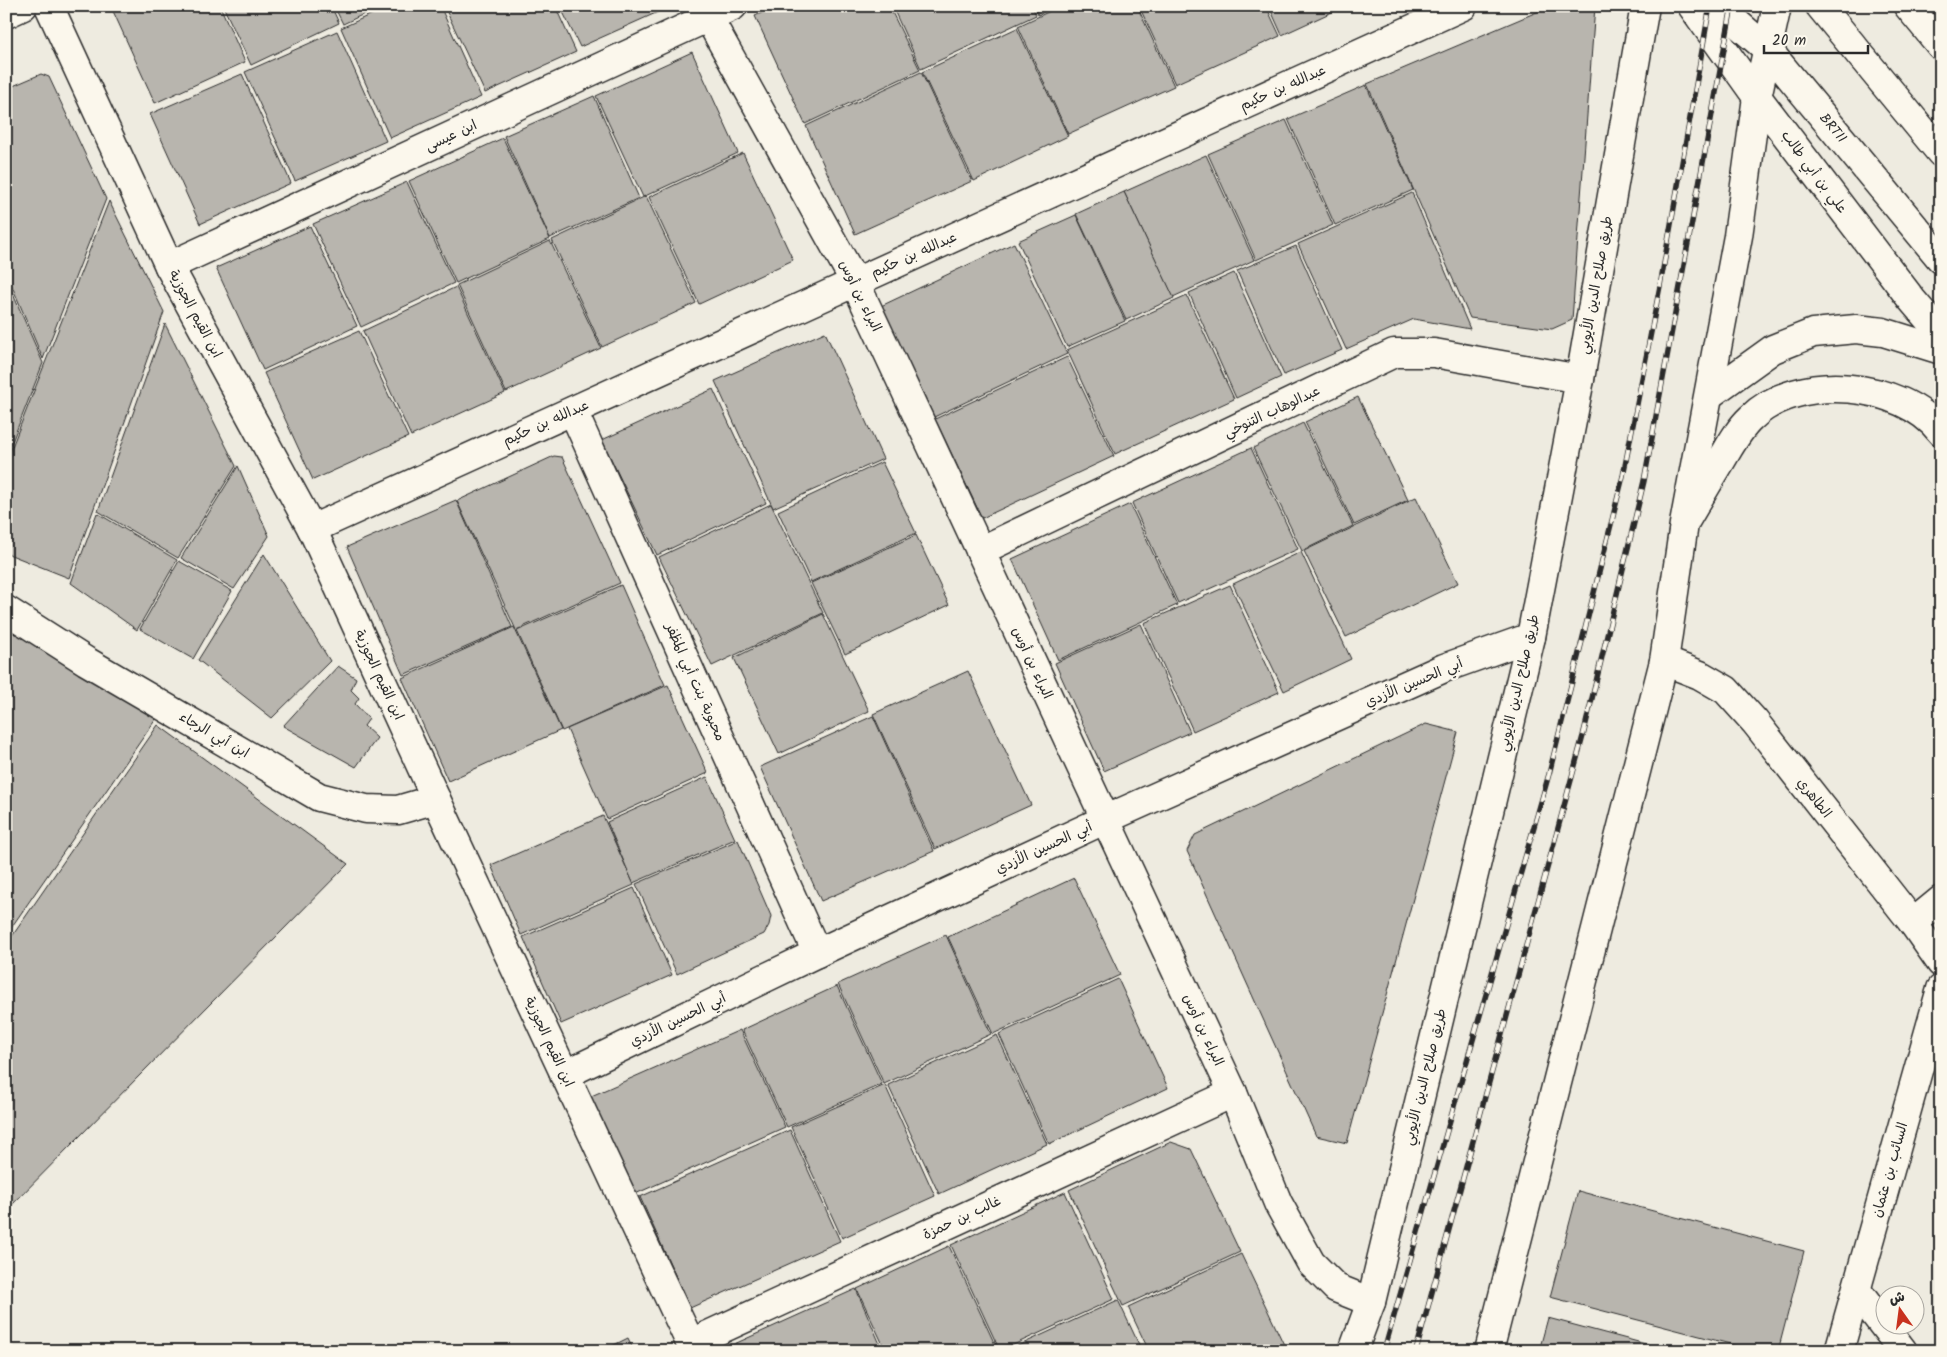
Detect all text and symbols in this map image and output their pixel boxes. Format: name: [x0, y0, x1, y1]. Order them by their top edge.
scale bar: [1764, 22, 1868, 54]
text: 20 m: [1772, 29, 1806, 53]
street label: عبدالله بن حكيم: [1236, 59, 1330, 117]
street label: BRT11: [1814, 108, 1852, 148]
street label: ابن عيسى: [421, 114, 481, 158]
street label: علي بن أبي طالب: [1775, 126, 1853, 219]
street label: طريق صلاح الدين الأيوبي: [1573, 214, 1620, 356]
street label: عبدالله بن حكيم: [867, 226, 961, 284]
street label: البراء بن أوس: [833, 256, 887, 336]
street label: ابن القيم الجوزية: [162, 266, 228, 362]
street label: عبدالوهاب التنوخي: [1220, 380, 1324, 445]
street label: عبدالله بن حكيم: [499, 394, 593, 452]
street label: طريق صلاح الدين الأيوبي: [1493, 612, 1546, 754]
street label: محبوبة بنت أبي المظفر: [658, 618, 731, 745]
street label: البراء بن أوس: [1006, 623, 1058, 703]
street label: ابن القيم الجوزية: [348, 626, 410, 724]
street label: أبي الحسين الأزدي: [1362, 652, 1467, 714]
street label: ابن أبي الرجاء: [174, 706, 253, 765]
street label: الطاهري: [1791, 773, 1837, 823]
street label: أبي الحسين الأزدي: [992, 816, 1097, 881]
street label: أبي الحسين الأزدي: [626, 987, 731, 1054]
street label: البراء بن أوس: [1177, 990, 1229, 1070]
street label: ابن القيم الجوزية: [518, 993, 580, 1091]
street label: طريق صلاح الدين الأيوبي: [1397, 1006, 1454, 1148]
street label: السائب بن عثمان: [1866, 1120, 1914, 1220]
street label: غالب بن حمزة: [919, 1190, 1005, 1246]
north arrow: [1874, 1284, 1924, 1334]
text: ش: [1887, 1286, 1907, 1311]

